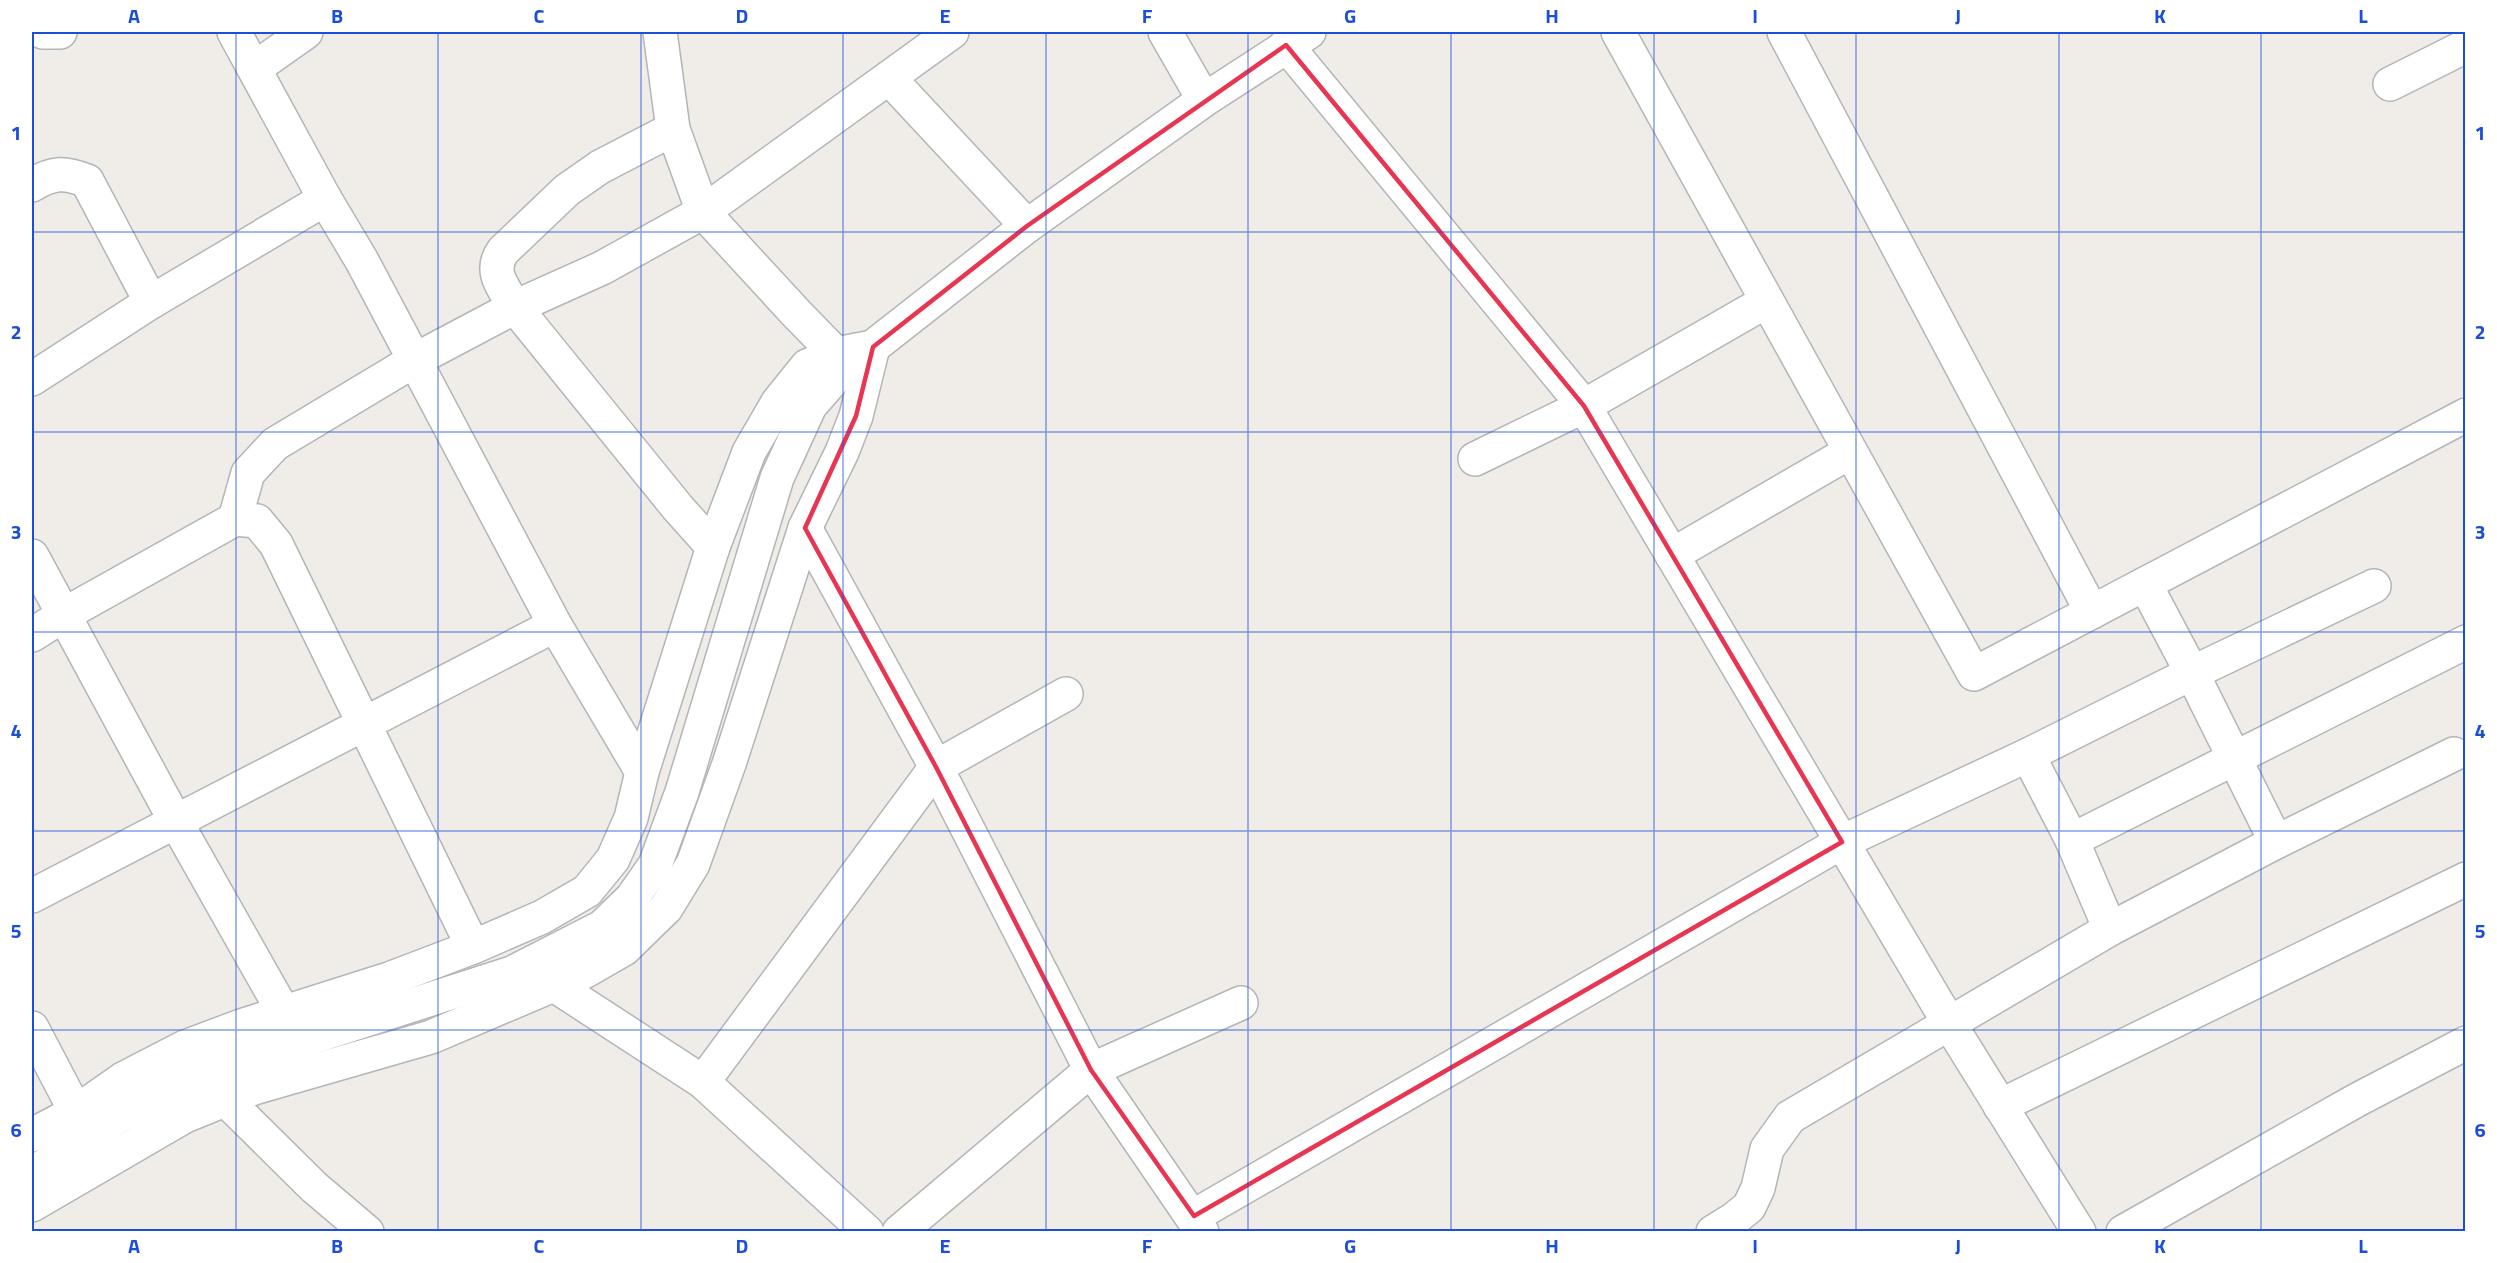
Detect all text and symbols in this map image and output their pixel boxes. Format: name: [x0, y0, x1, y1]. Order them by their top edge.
text: A: [128, 0, 140, 31]
text: B: [331, 0, 343, 31]
text: C: [534, 0, 545, 31]
text: D: [736, 0, 748, 31]
text: E: [939, 0, 951, 31]
text: F: [1142, 0, 1153, 31]
text: G: [1344, 0, 1356, 31]
text: H: [1545, 0, 1559, 31]
text: I: [1752, 0, 1758, 31]
text: J: [1955, 0, 1961, 31]
text: K: [2154, 0, 2166, 31]
text: L: [2358, 0, 2368, 31]
text: 1: [10, 117, 22, 148]
text: 1: [2474, 117, 2486, 148]
text: 2: [10, 316, 22, 347]
text: 2: [2474, 316, 2486, 347]
text: 3: [10, 516, 22, 547]
text: 3: [2474, 516, 2486, 547]
text: 4: [10, 715, 22, 746]
text: 4: [2474, 715, 2486, 746]
text: 5: [10, 915, 22, 946]
text: 5: [2474, 915, 2486, 946]
text: 6: [10, 1114, 22, 1145]
text: 6: [2474, 1114, 2486, 1145]
text: A: [128, 1230, 140, 1261]
text: B: [331, 1230, 343, 1261]
text: C: [534, 1230, 545, 1261]
text: D: [736, 1230, 748, 1261]
text: E: [939, 1230, 951, 1261]
text: F: [1142, 1230, 1153, 1261]
text: G: [1344, 1230, 1356, 1261]
text: H: [1545, 1230, 1559, 1261]
text: I: [1752, 1230, 1758, 1261]
text: J: [1955, 1230, 1961, 1261]
text: K: [2154, 1230, 2166, 1261]
text: L: [2358, 1230, 2368, 1261]

